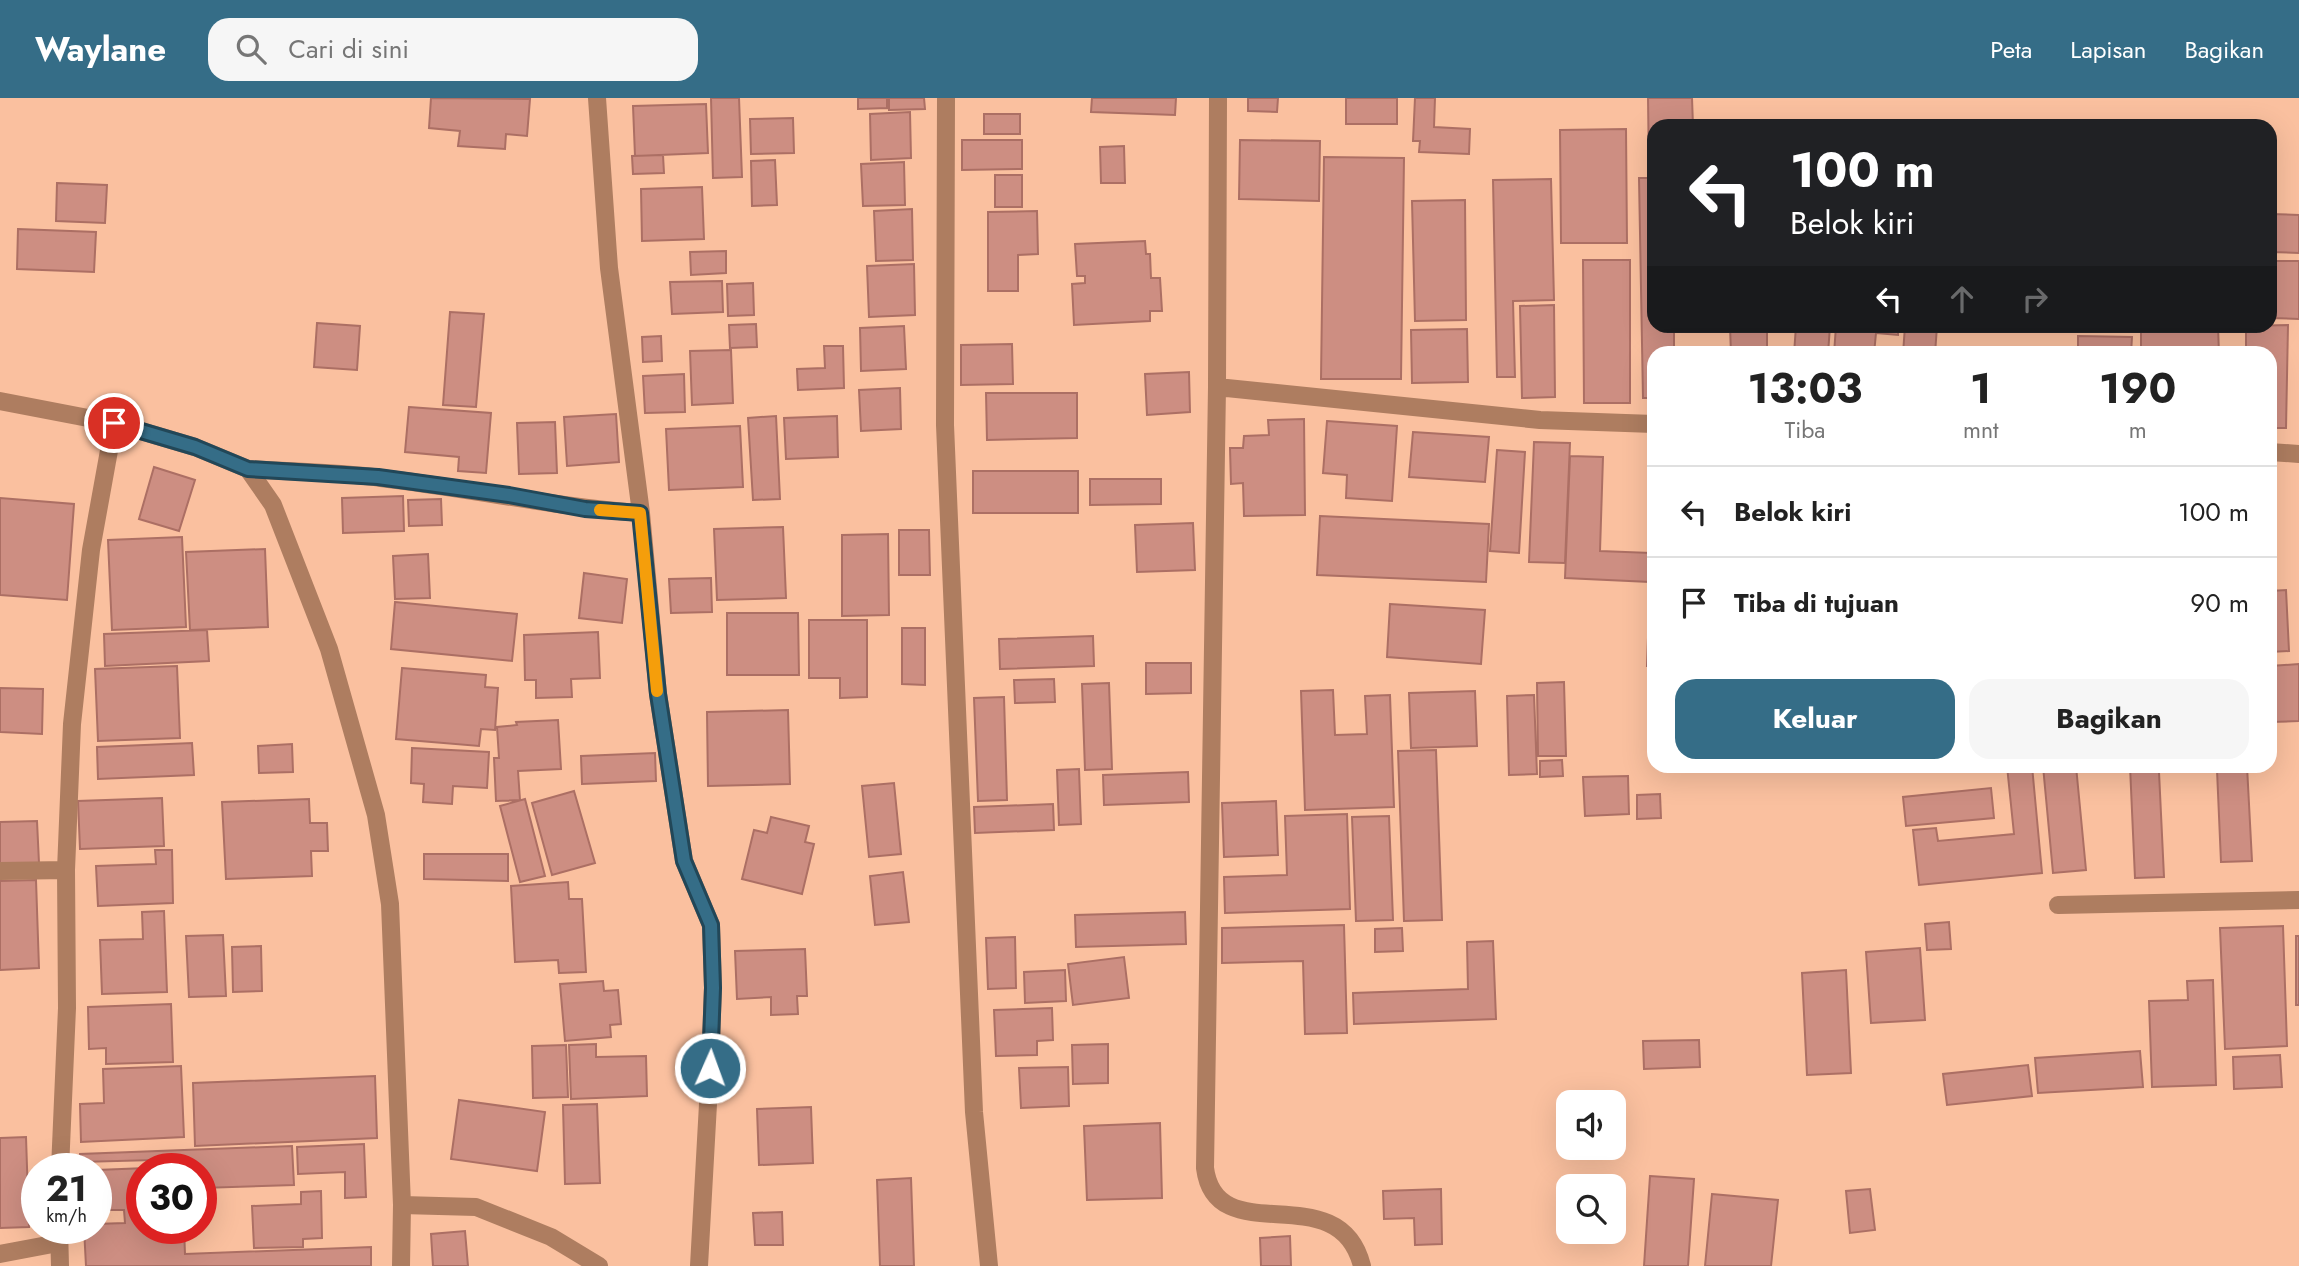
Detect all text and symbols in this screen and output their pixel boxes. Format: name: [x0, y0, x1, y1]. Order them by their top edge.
search box: [208, 18, 698, 81]
text: Waylane: [35, 26, 166, 73]
icon: search: [232, 30, 270, 68]
text: Cari di sini: [288, 30, 409, 68]
text: Peta: [1990, 32, 2032, 67]
text: Lapisan: [2070, 32, 2146, 67]
text: Bagikan: [2184, 32, 2264, 67]
text: 100 m: [1790, 135, 1935, 205]
icon: left: [1675, 147, 1766, 238]
text: Belok kiri: [1790, 200, 1915, 246]
icon: left: [1870, 280, 1908, 318]
icon: ahead: [1943, 280, 1981, 318]
icon: right: [2016, 280, 2054, 318]
text: 13:03: [1748, 358, 1862, 419]
text: 1: [1970, 358, 1991, 419]
text: 190: [2099, 358, 2176, 419]
pin: [84, 393, 144, 453]
icon: arrive: [95, 404, 133, 442]
text: Tiba: [1785, 413, 1825, 447]
text: mnt: [1963, 413, 1999, 447]
text: m: [2129, 413, 2147, 447]
icon: left: [1675, 493, 1713, 531]
text: Belok kiri: [1734, 493, 1851, 531]
text: 100 m: [2178, 493, 2249, 531]
icon: arrive: [1675, 584, 1713, 622]
text: Tiba di tujuan: [1734, 584, 1899, 622]
text: 90 m: [2190, 584, 2249, 622]
button: Keluar: [1675, 679, 1955, 759]
button: Bagikan: [1969, 679, 2249, 759]
position arrow: [673, 1031, 747, 1105]
map controls: [1556, 1090, 1626, 1244]
button: sound: [1556, 1090, 1626, 1160]
speed limit sign: 30: [126, 1153, 217, 1244]
text: 21: [46, 1164, 87, 1214]
button: search: [1556, 1174, 1626, 1244]
text: km/h: [46, 1203, 87, 1229]

